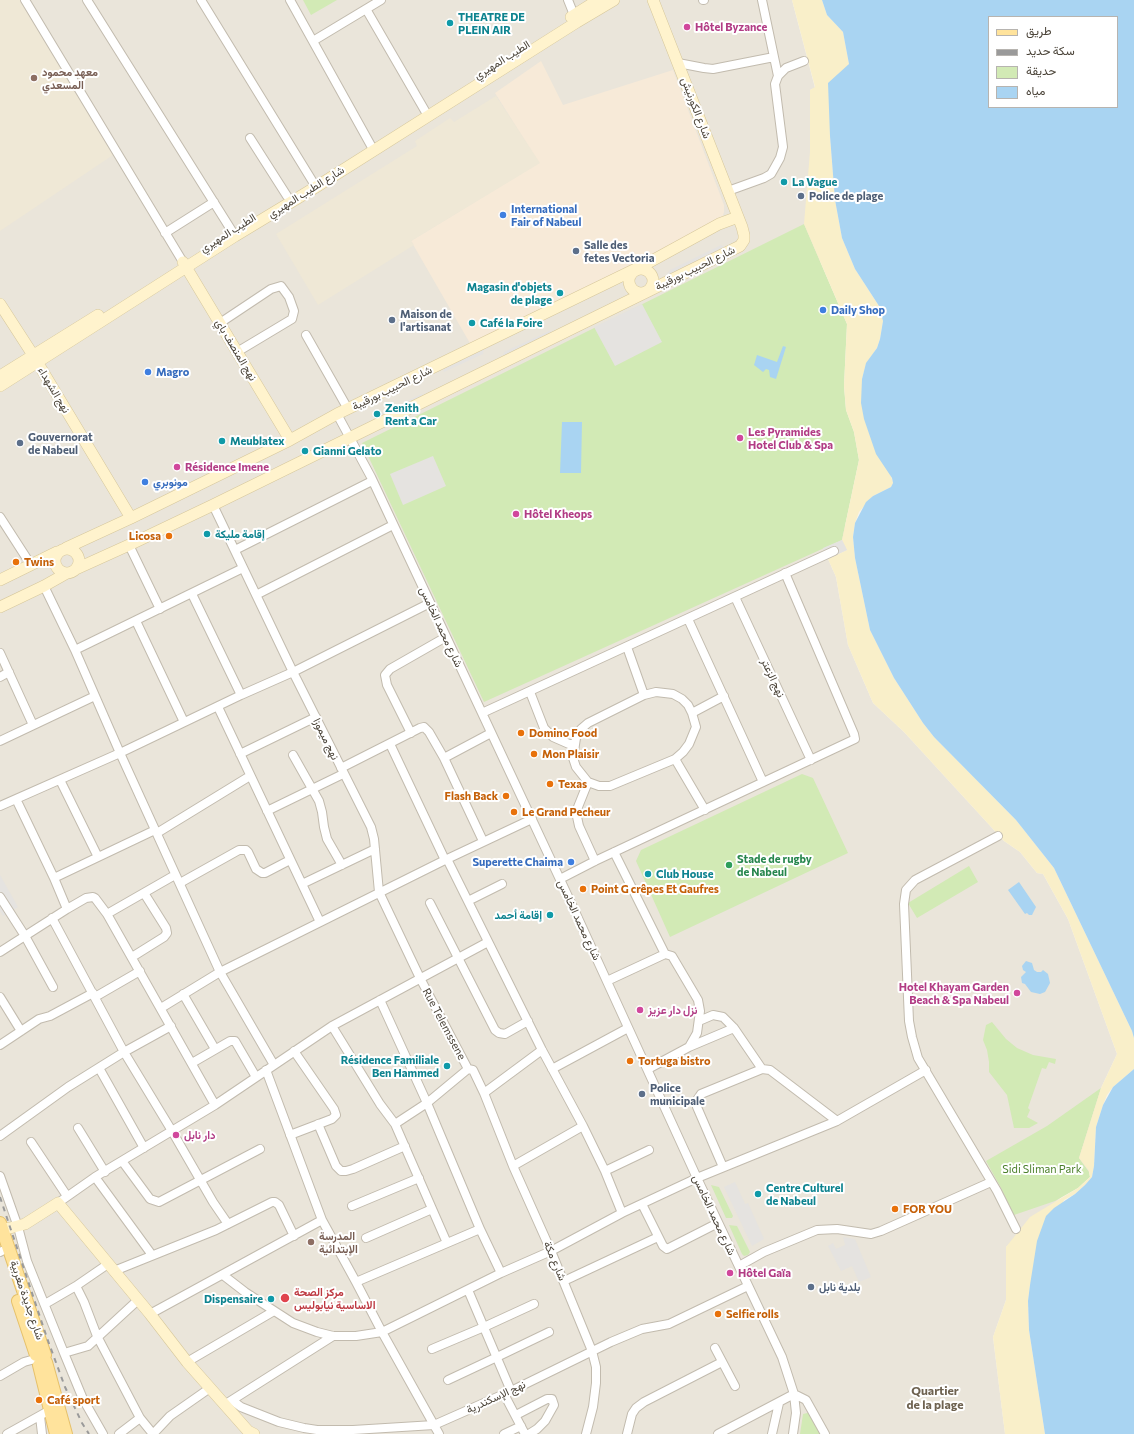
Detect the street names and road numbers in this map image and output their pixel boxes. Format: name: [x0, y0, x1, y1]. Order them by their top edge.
street label: الطيب المهيري: [472, 38, 532, 82]
street label: شارع الكورنيش: [678, 76, 714, 140]
street label: شارع الطيب المهيري: [265, 163, 347, 221]
street label: الطيب المهيري: [198, 211, 258, 255]
street label: شارع الحبيب بورقيبة: [653, 243, 737, 293]
street label: نهج المنصف باي: [212, 317, 260, 383]
street label: شارع الحبيب بورقيبة: [350, 363, 434, 413]
street label: نهج الشهداء: [35, 364, 73, 416]
street label: شارع محمد الخامس: [417, 585, 465, 669]
street label: نهج الزعتر: [758, 656, 788, 700]
street label: نهج ميموزا: [310, 716, 342, 762]
street label: شارع محمد الخامس: [555, 878, 603, 962]
street label: Rue Telemssene: [420, 986, 468, 1062]
street label: شارع محمد الخامس: [690, 1173, 738, 1257]
street label: شارع مكة: [541, 1239, 569, 1283]
street label: شارع جديدة مغربية: [7, 1259, 47, 1341]
street label: نهج الإسكندرية: [464, 1378, 528, 1416]

